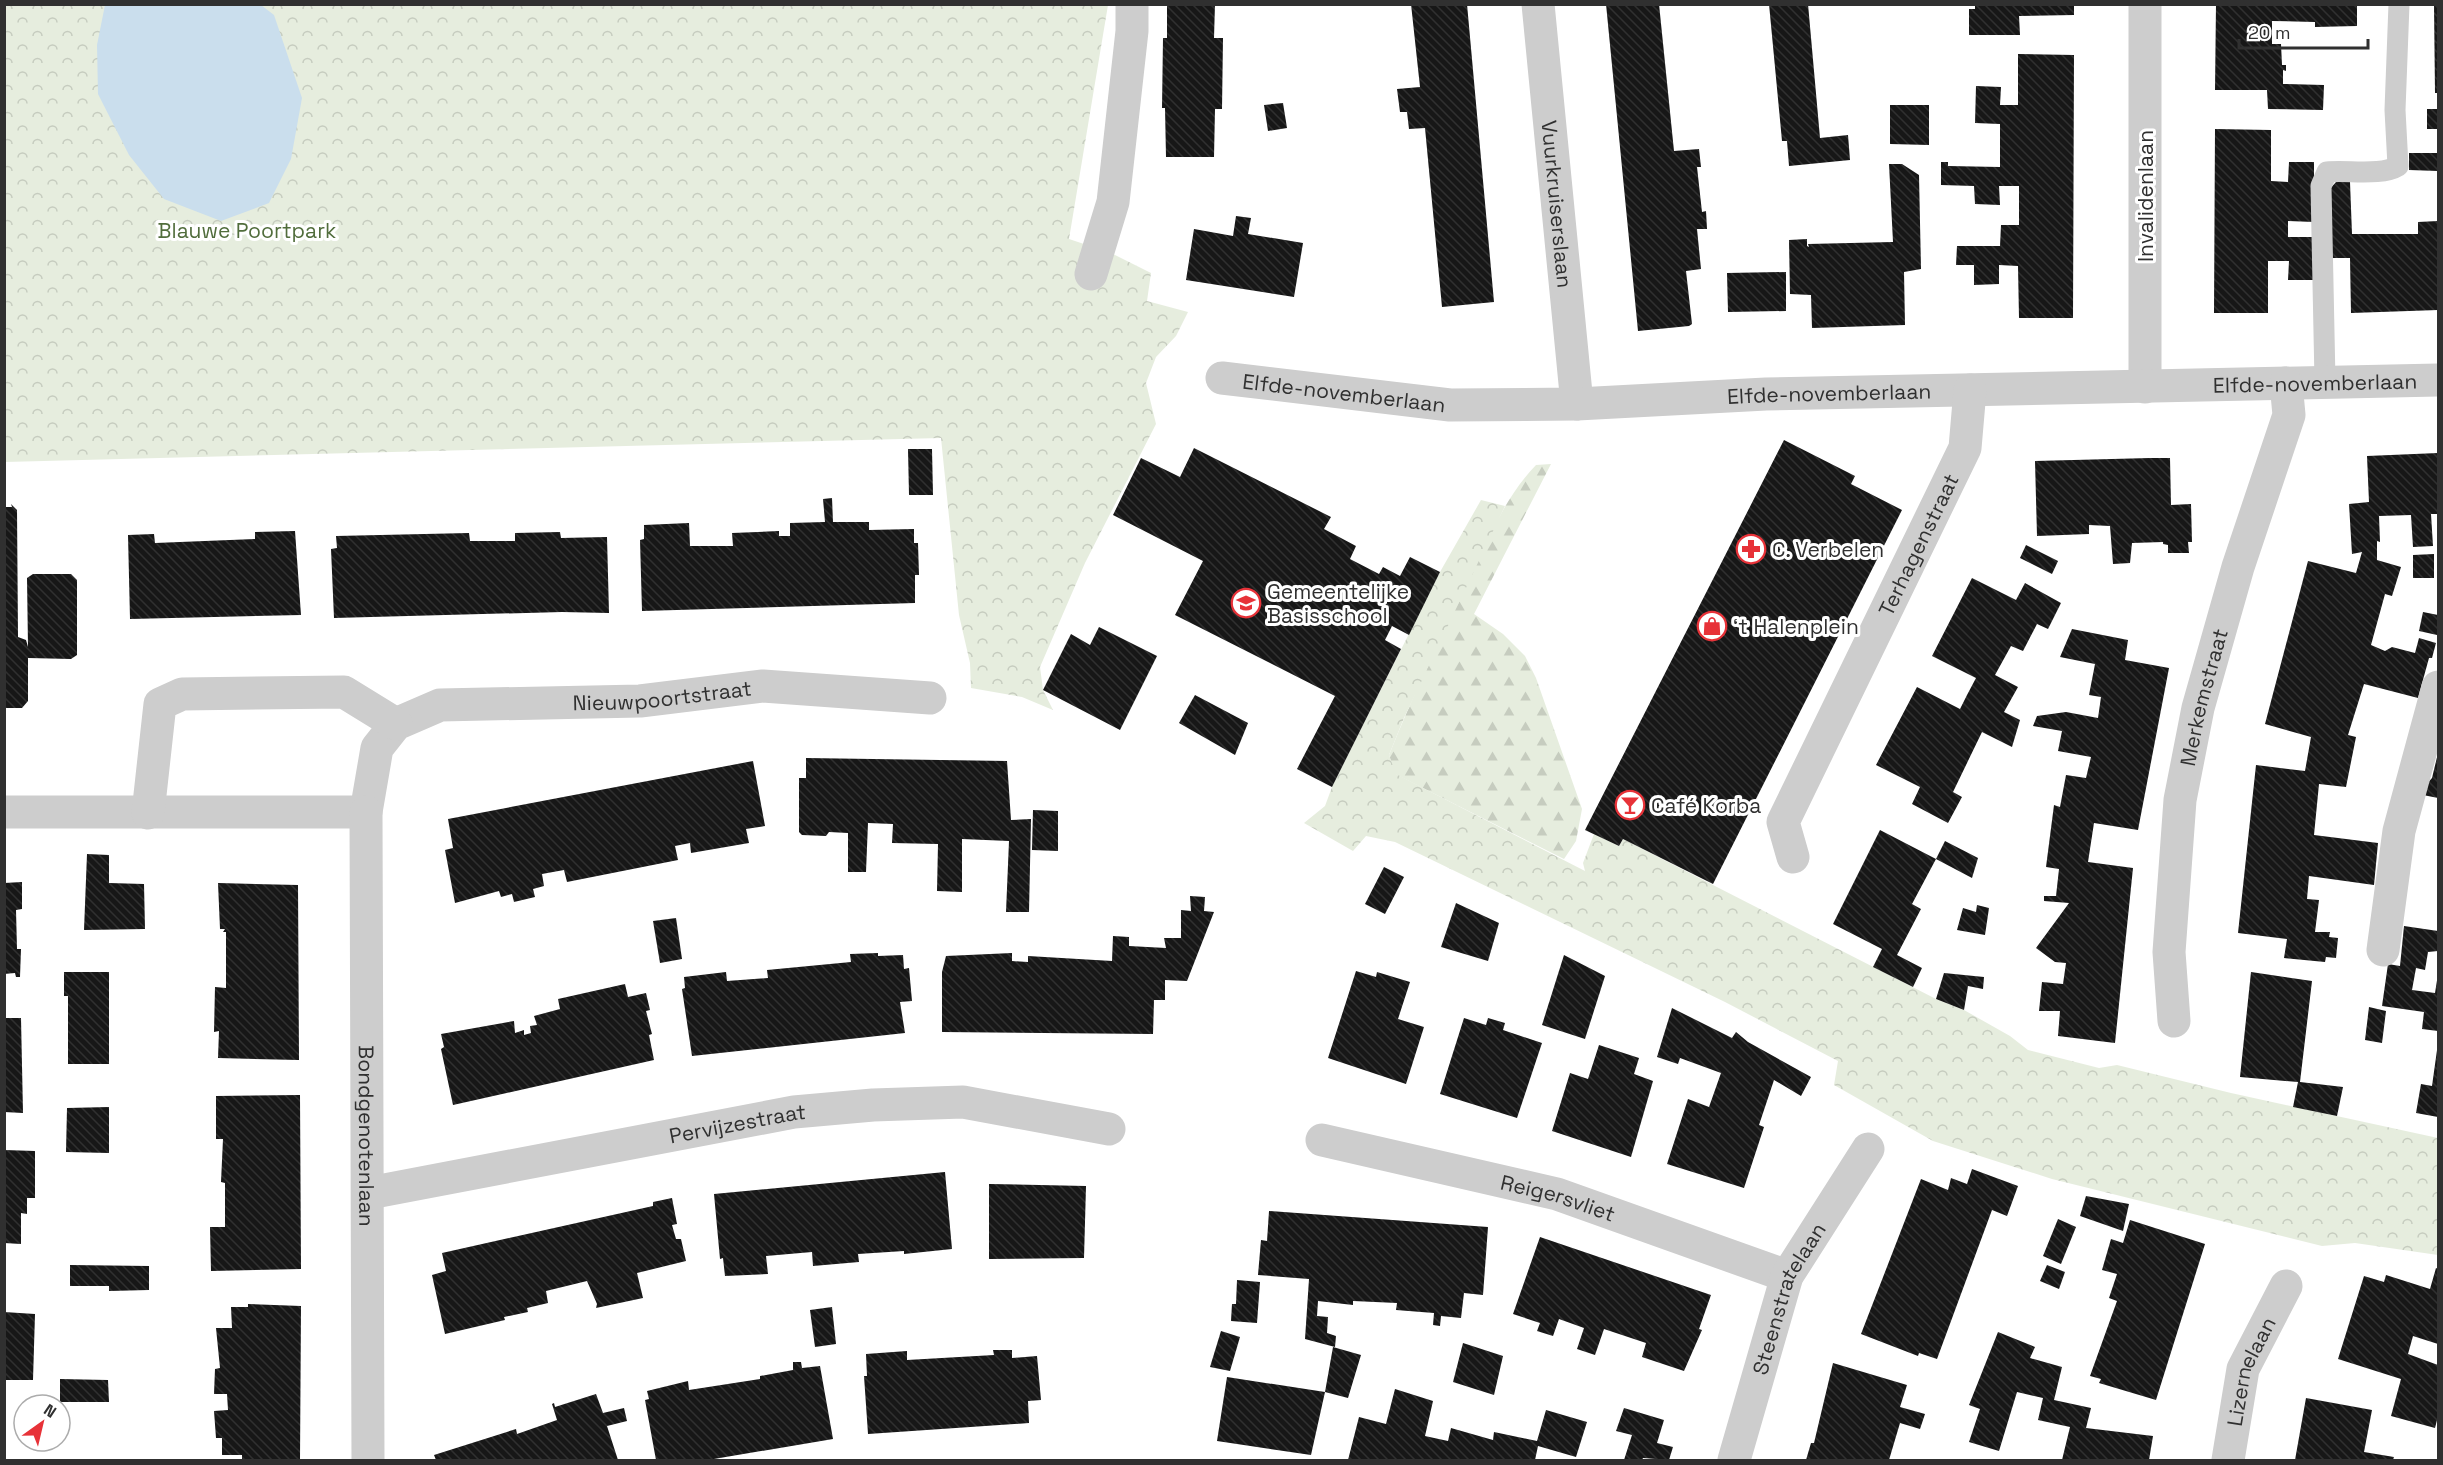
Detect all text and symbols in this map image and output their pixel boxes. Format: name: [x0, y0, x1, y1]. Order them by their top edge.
scale bar: [2239, 12, 2368, 50]
text: 20 m: [2248, 21, 2291, 44]
street label: Vuurkruiserslaan: [1536, 119, 1579, 289]
street label: Invalidenlaan: [2132, 130, 2159, 262]
park label: Blauwe Poortpark: [158, 217, 336, 244]
street label: Elfde-novemberlaan: [1241, 367, 1447, 418]
street label: Elfde-novemberlaan: [2213, 367, 2417, 398]
street label: Elfde-novemberlaan: [1726, 377, 1932, 410]
street label: Terhagenstraat: [1872, 469, 1964, 620]
pharmacy icon: C. Verbelen: [1735, 533, 1767, 565]
place label: C. Verbelen: [1772, 536, 1884, 563]
place label: Gemeentelijke Basisschool: [1267, 578, 1409, 629]
school or university icon: Gemeentelijke Basisschool: [1230, 587, 1262, 619]
shop icon: ‘t Halenplein: [1696, 610, 1728, 642]
place label: ‘t Halenplein: [1733, 613, 1859, 640]
street label: Merkemstraat: [2173, 625, 2233, 768]
street label: Nieuwpoortstraat: [572, 674, 753, 716]
bar icon: Café Korba: [1614, 789, 1646, 821]
place label: Café Korba: [1651, 792, 1761, 819]
street label: Bondgenotenlaan: [353, 1045, 381, 1227]
street label: Pervijzestraat: [667, 1098, 807, 1149]
street label: Reigersvliet: [1498, 1168, 1619, 1227]
street label: Steenstratelaan: [1746, 1217, 1831, 1378]
street label: Lizernelaan: [2220, 1312, 2281, 1428]
north arrow: [12, 1393, 72, 1453]
text: N: [40, 1399, 60, 1423]

